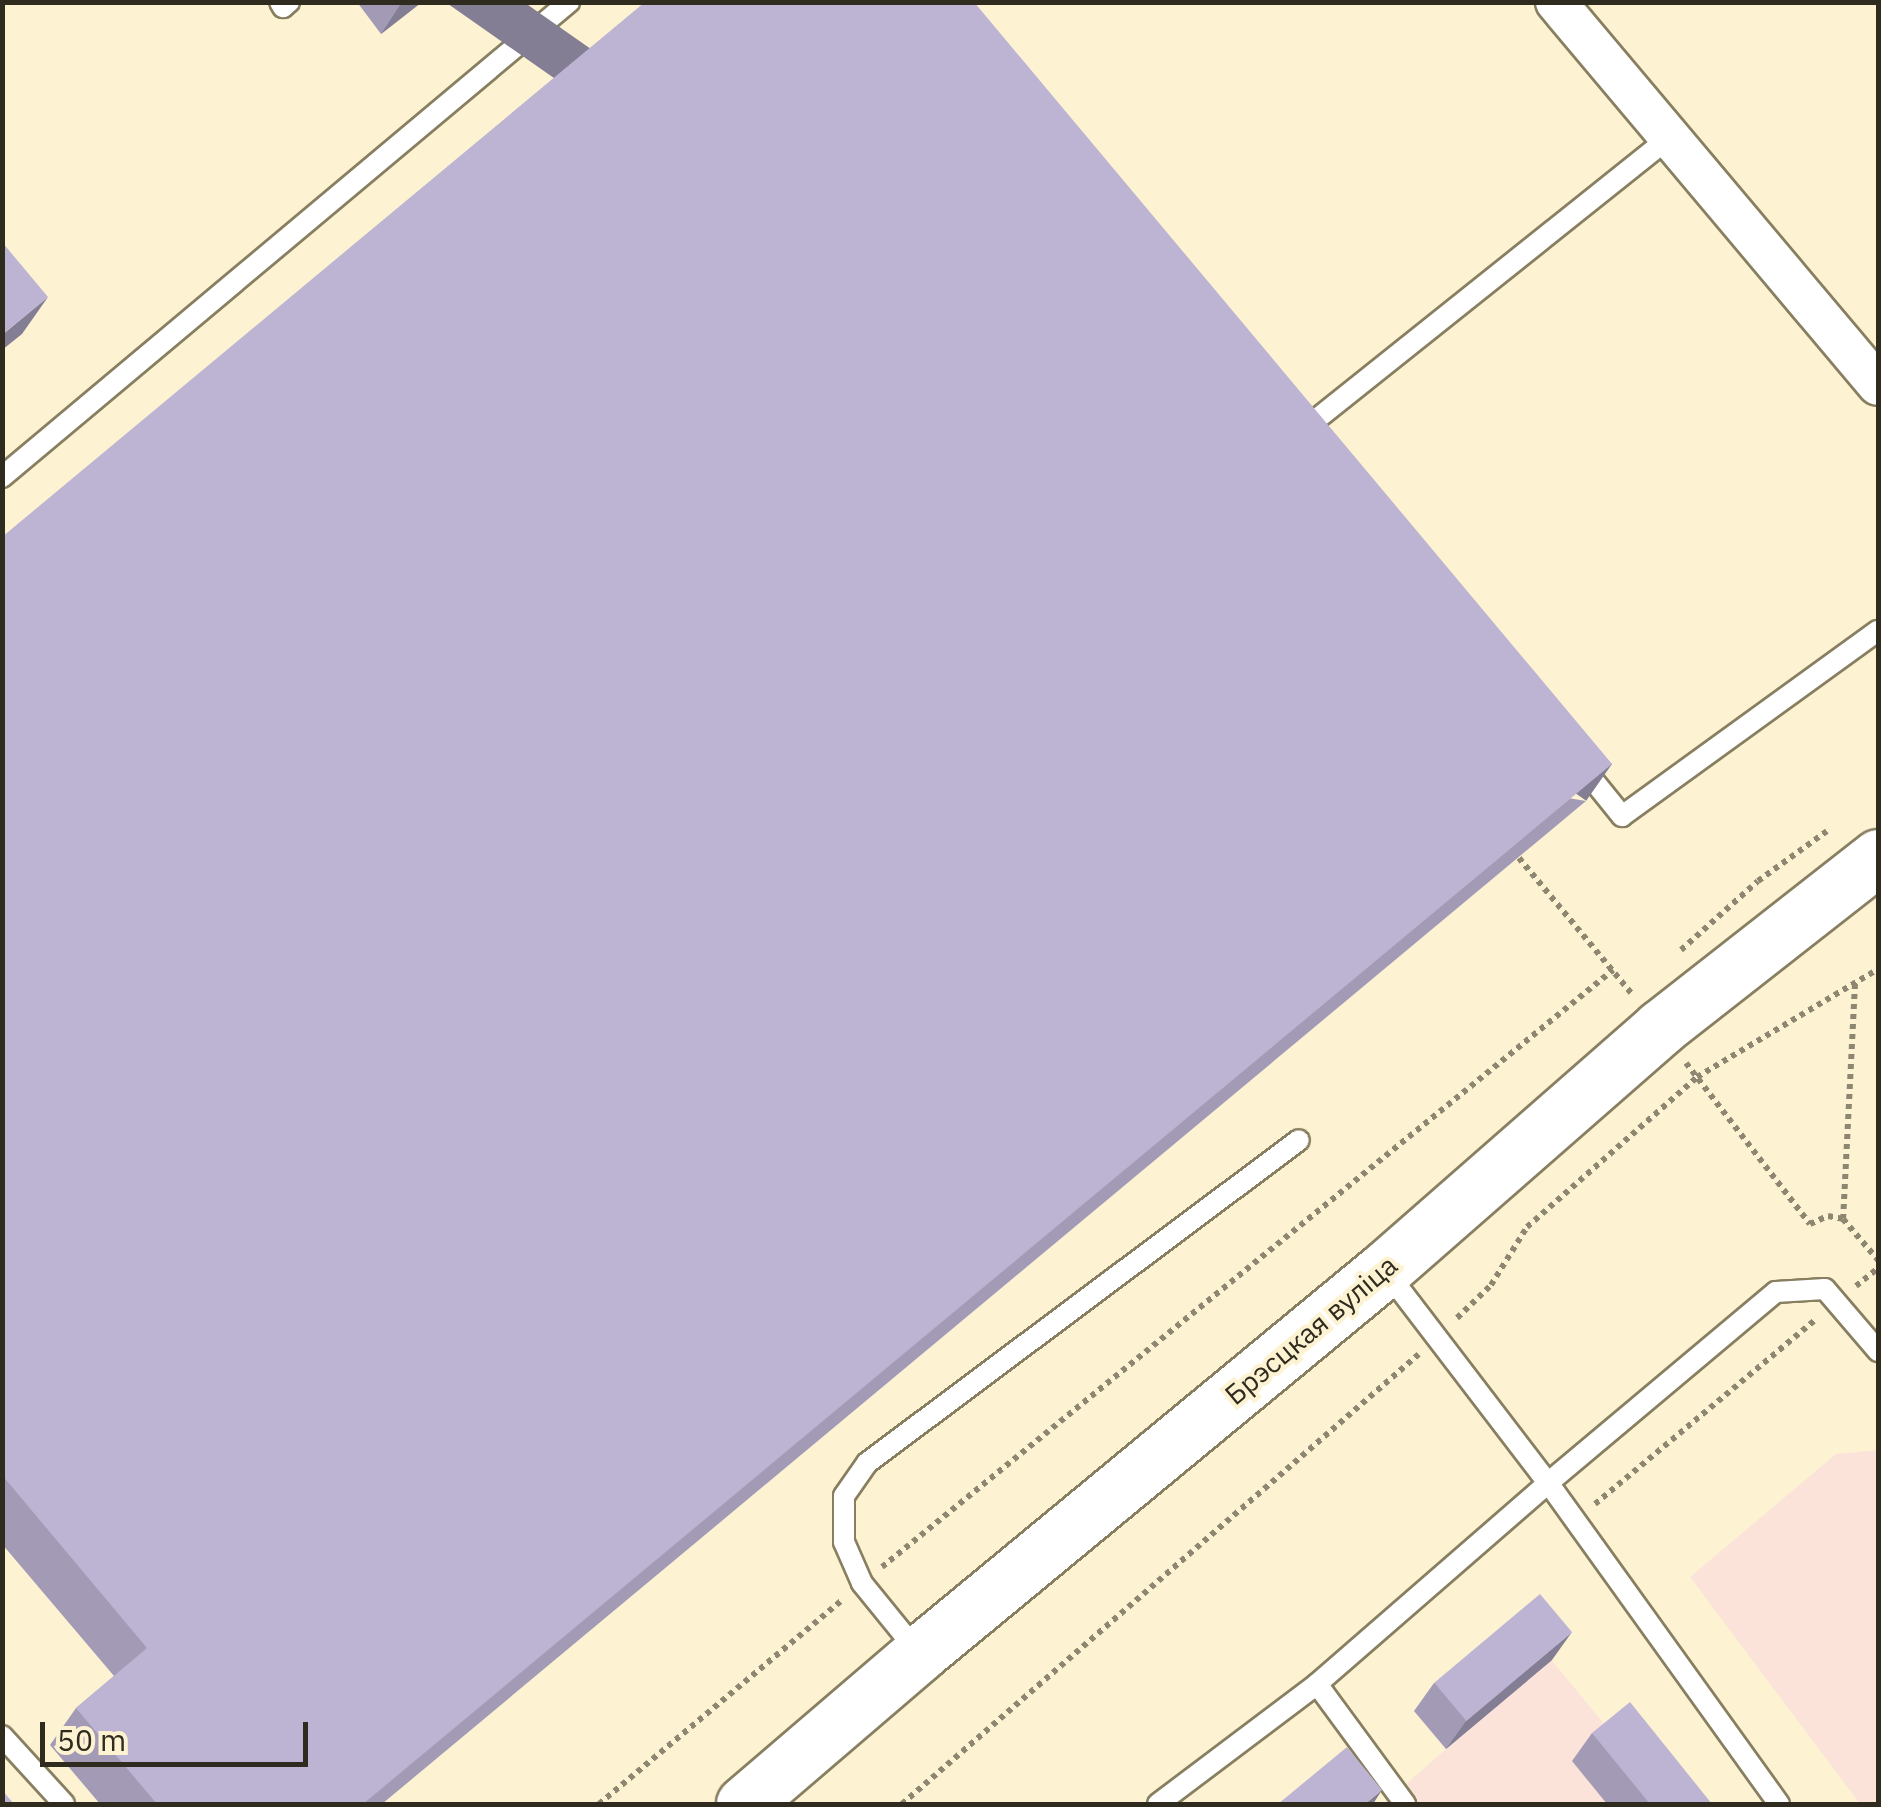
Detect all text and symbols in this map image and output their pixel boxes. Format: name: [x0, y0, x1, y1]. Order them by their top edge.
street label: Брэсцкая вуліца: [1218, 1248, 1404, 1412]
scale bar: [45, 1702, 312, 1764]
text: 50 m: [57, 1720, 126, 1759]

